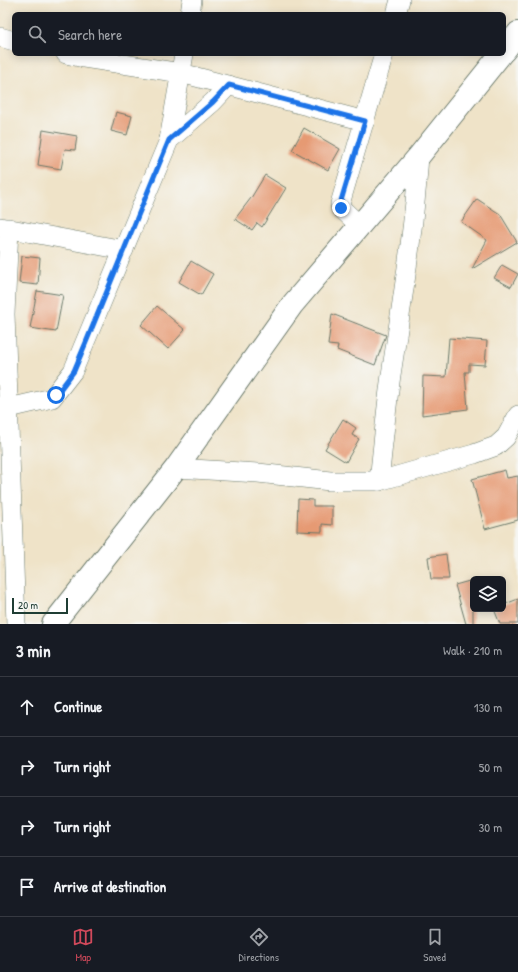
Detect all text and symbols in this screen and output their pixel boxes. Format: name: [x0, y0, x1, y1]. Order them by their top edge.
search box: [12, 12, 506, 56]
icon: search: [26, 23, 48, 45]
text: Search here: [58, 24, 122, 45]
route end: [332, 199, 350, 217]
route start: [47, 386, 65, 404]
map controls: [470, 576, 506, 612]
button: layers: [470, 576, 506, 612]
scale bar: [12, 596, 68, 615]
text: 20 m: [18, 598, 38, 612]
text: 3 min: [16, 639, 51, 662]
text: Walk · 210 m: [443, 641, 502, 659]
icon: ahead: [16, 696, 38, 718]
text: Continue: [54, 696, 102, 717]
text: 130 m: [474, 698, 502, 716]
icon: right: [16, 756, 38, 778]
text: Turn right: [54, 756, 110, 777]
text: 50 m: [479, 758, 502, 776]
icon: right: [16, 816, 38, 838]
text: Turn right: [54, 816, 110, 837]
text: 30 m: [479, 818, 502, 836]
icon: arrive: [16, 876, 38, 898]
text: Arrive at destination: [54, 876, 166, 897]
tab: Map: [72, 926, 94, 964]
tab: Directions: [239, 926, 279, 964]
tab: Saved: [423, 926, 446, 964]

